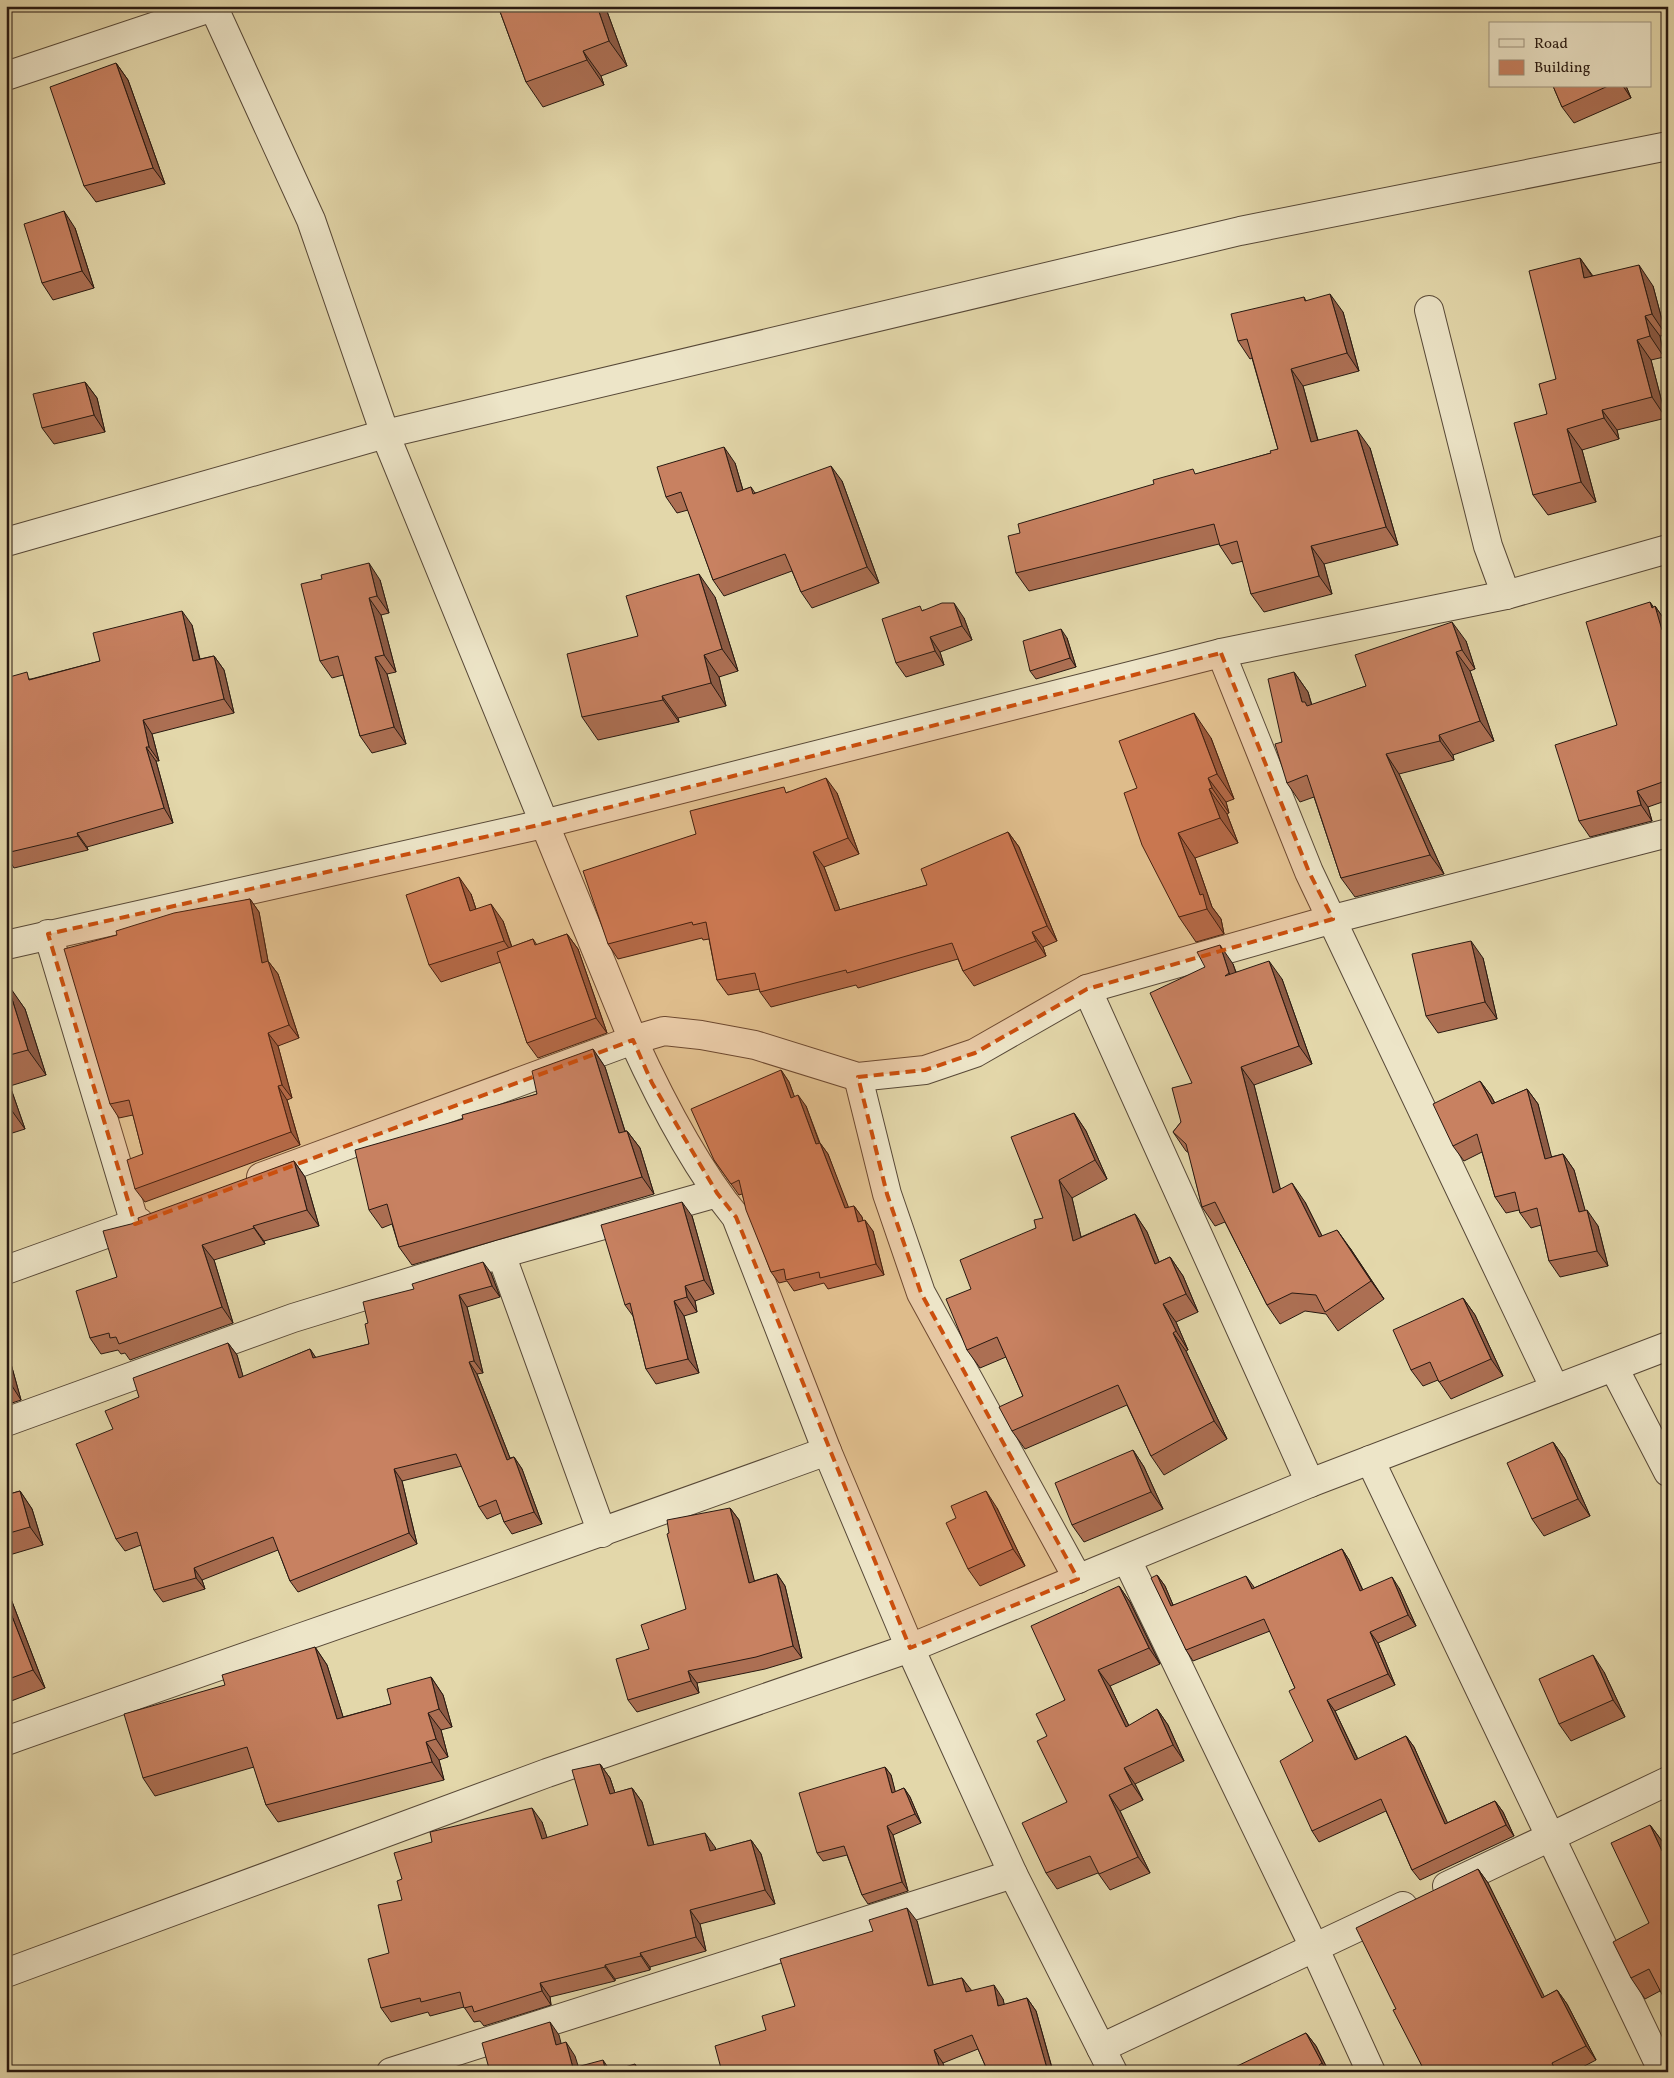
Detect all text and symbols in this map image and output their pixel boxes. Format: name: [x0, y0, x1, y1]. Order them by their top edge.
legend: [1489, 22, 1652, 88]
text: Road: [1534, 34, 1568, 55]
text: Building: [1534, 58, 1591, 79]

